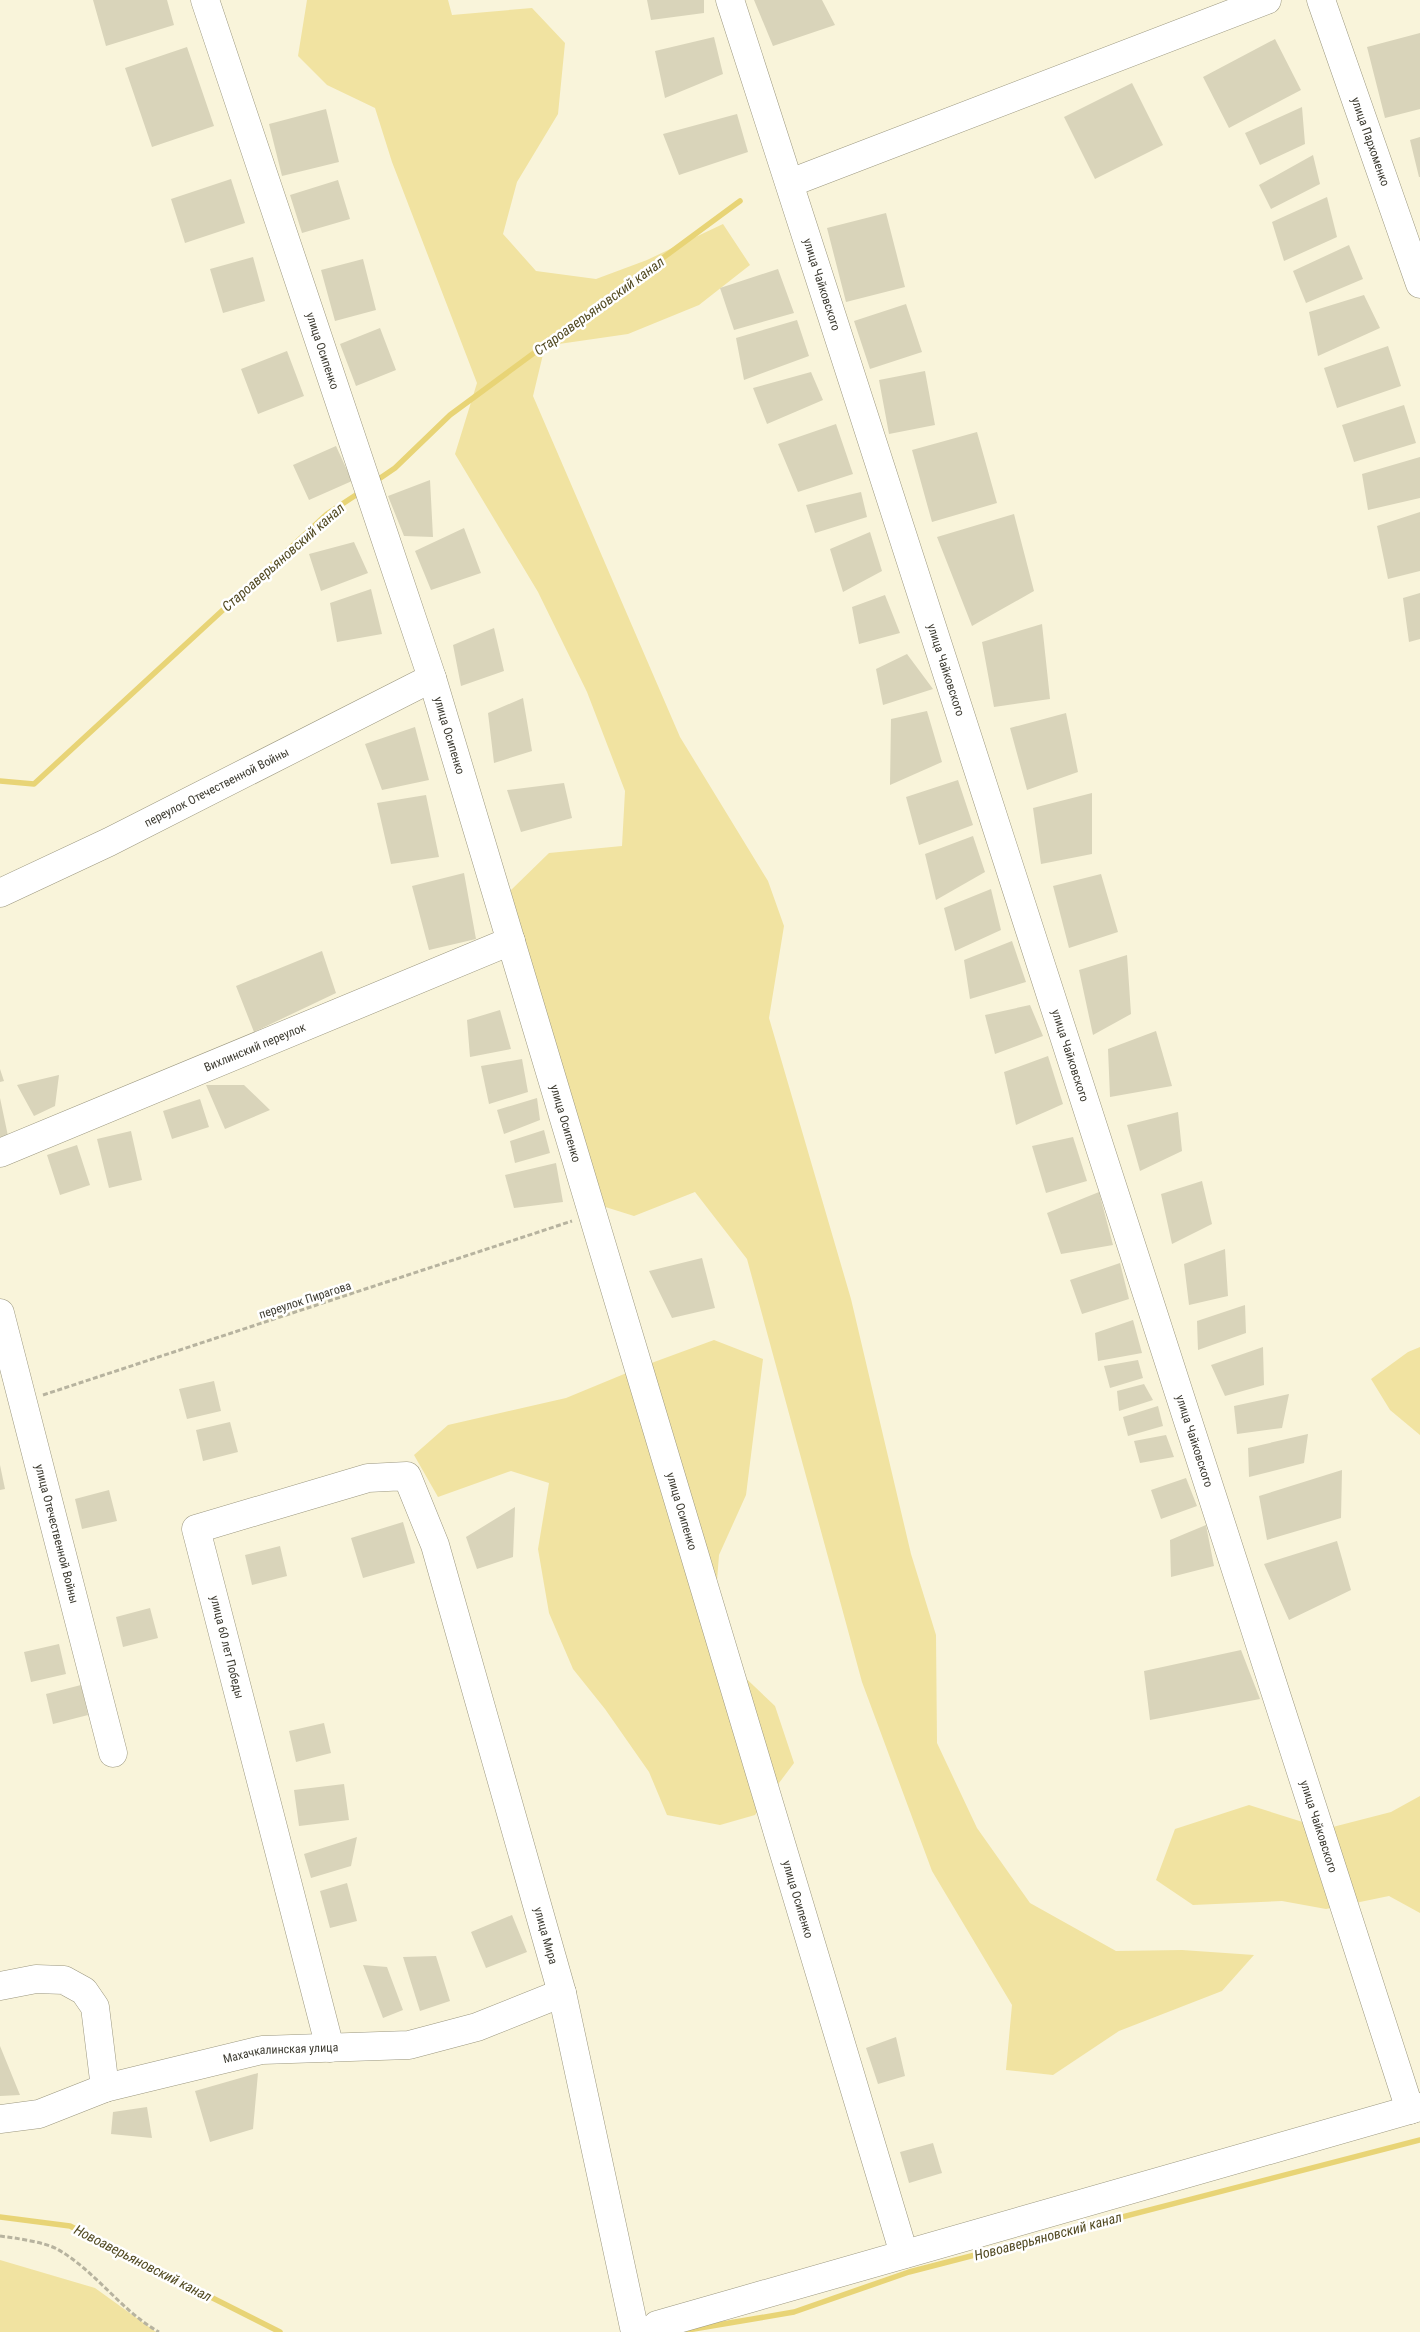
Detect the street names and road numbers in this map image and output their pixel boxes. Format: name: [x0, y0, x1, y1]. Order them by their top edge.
street label: улица Пархоменко: [1348, 95, 1392, 188]
street label: улица Чайковского: [800, 237, 843, 333]
street label: улица Осипенко: [303, 311, 342, 391]
street label: улица Чайковского: [925, 622, 967, 718]
street label: улица Осипенко: [431, 695, 467, 776]
street label: переулок Отечественной Войны: [142, 745, 291, 830]
street label: улица Чайковского: [1049, 1008, 1092, 1103]
street label: Вихлинский переулок: [202, 1020, 308, 1075]
street label: улица Осипенко: [547, 1083, 584, 1164]
street label: переулок Пирагова: [257, 1278, 353, 1321]
street label: улица Чайковского: [1173, 1393, 1216, 1489]
street label: улица Отечественной Войны: [32, 1463, 81, 1605]
street label: улица Осипенко: [663, 1471, 700, 1552]
street label: улица 60 лет Победы: [207, 1594, 247, 1700]
street label: улица Чайковского: [1297, 1779, 1340, 1874]
street label: улица Осипенко: [780, 1859, 816, 1940]
street label: улица Мира: [531, 1906, 561, 1966]
street label: Махачкалинская улица: [222, 2040, 339, 2066]

